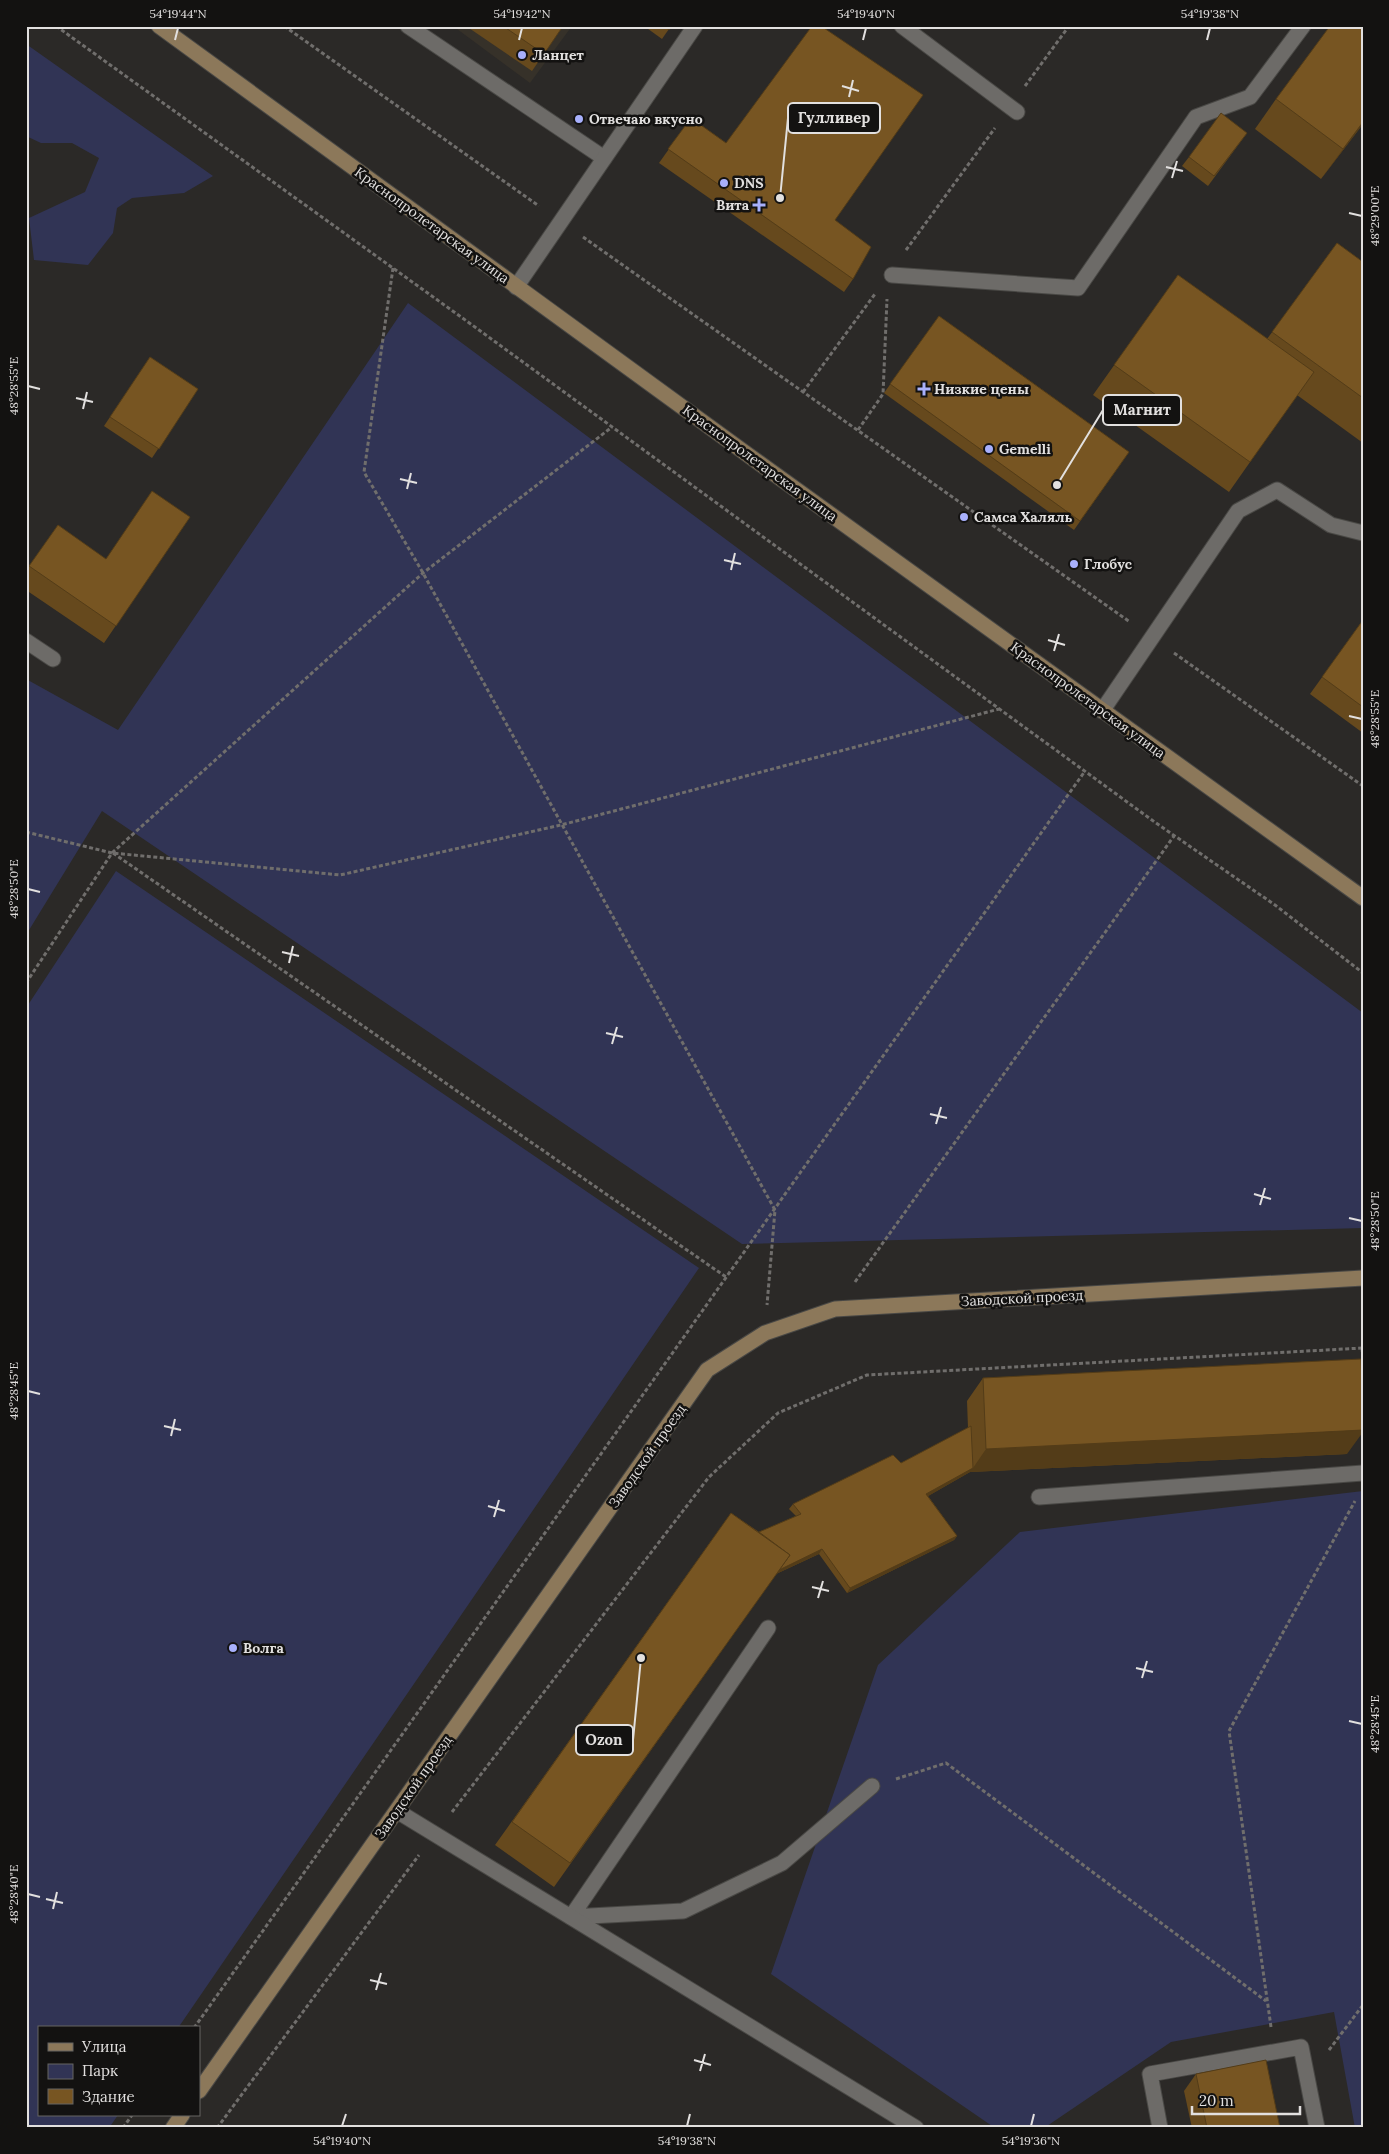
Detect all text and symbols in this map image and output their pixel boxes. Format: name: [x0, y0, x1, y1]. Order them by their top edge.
text: 54°19'44"N: [149, 6, 207, 21]
text: 54°19'42"N: [493, 6, 551, 21]
text: 54°19'40"N: [837, 6, 895, 21]
text: 54°19'38"N: [1181, 6, 1239, 21]
place label: Ланцет: [532, 46, 585, 64]
marker: Ланцет: [516, 49, 528, 61]
callout: Гулливер: [788, 103, 880, 133]
text: Гулливер: [798, 108, 870, 127]
place label: Отвечаю вкусно: [589, 110, 703, 128]
marker: Отвечаю вкусно: [573, 113, 585, 125]
street label: Краснопролетарская улица: [351, 163, 513, 287]
place label: DNS: [734, 174, 764, 192]
marker: DNS: [718, 177, 730, 189]
text: 48°29'00"E: [1367, 186, 1382, 246]
place label: Вита: [716, 196, 750, 214]
marker: Вита: [753, 199, 765, 211]
text: 48°28'55"E: [6, 357, 21, 415]
place label: Низкие цены: [934, 380, 1029, 398]
marker: Низкие цены: [918, 383, 930, 395]
callout: Магнит: [1103, 395, 1181, 425]
text: Магнит: [1113, 400, 1171, 419]
street label: Краснопролетарская улица: [679, 401, 841, 525]
place label: Gemelli: [999, 440, 1051, 458]
marker: Gemelli: [983, 443, 995, 455]
place label: Самса Халяль: [974, 508, 1073, 526]
marker: Самса Халяль: [958, 511, 970, 523]
place label: Глобус: [1084, 555, 1133, 573]
marker: Глобус: [1068, 558, 1080, 570]
street label: Краснопролетарская улица: [1007, 638, 1169, 762]
text: 48°28'55"E: [1367, 690, 1382, 748]
text: 48°28'50"E: [6, 859, 21, 919]
text: 48°28'50"E: [1367, 1191, 1382, 1251]
street label: Заводской проезд: [960, 1286, 1084, 1310]
text: 48°28'45"E: [6, 1362, 21, 1420]
street label: Заводской проезд: [604, 1401, 690, 1511]
place label: Волга: [243, 1639, 285, 1657]
marker: Волга: [227, 1642, 239, 1654]
text: 48°28'45"E: [1367, 1695, 1382, 1753]
callout: Ozon: [576, 1725, 633, 1755]
text: Ozon: [585, 1730, 623, 1749]
street label: Заводской проезд: [370, 1732, 456, 1842]
text: 48°28'40"E: [6, 1865, 21, 1923]
legend: [38, 2026, 200, 2116]
text: Улица: [81, 2037, 127, 2056]
text: Парк: [82, 2061, 118, 2080]
scale bar: [1192, 2084, 1299, 2116]
text: Здание: [82, 2087, 135, 2106]
text: 20 m: [1199, 2091, 1234, 2110]
text: 54°19'40"N: [313, 2133, 371, 2148]
text: 54°19'38"N: [658, 2133, 716, 2148]
text: 54°19'36"N: [1002, 2133, 1060, 2148]

